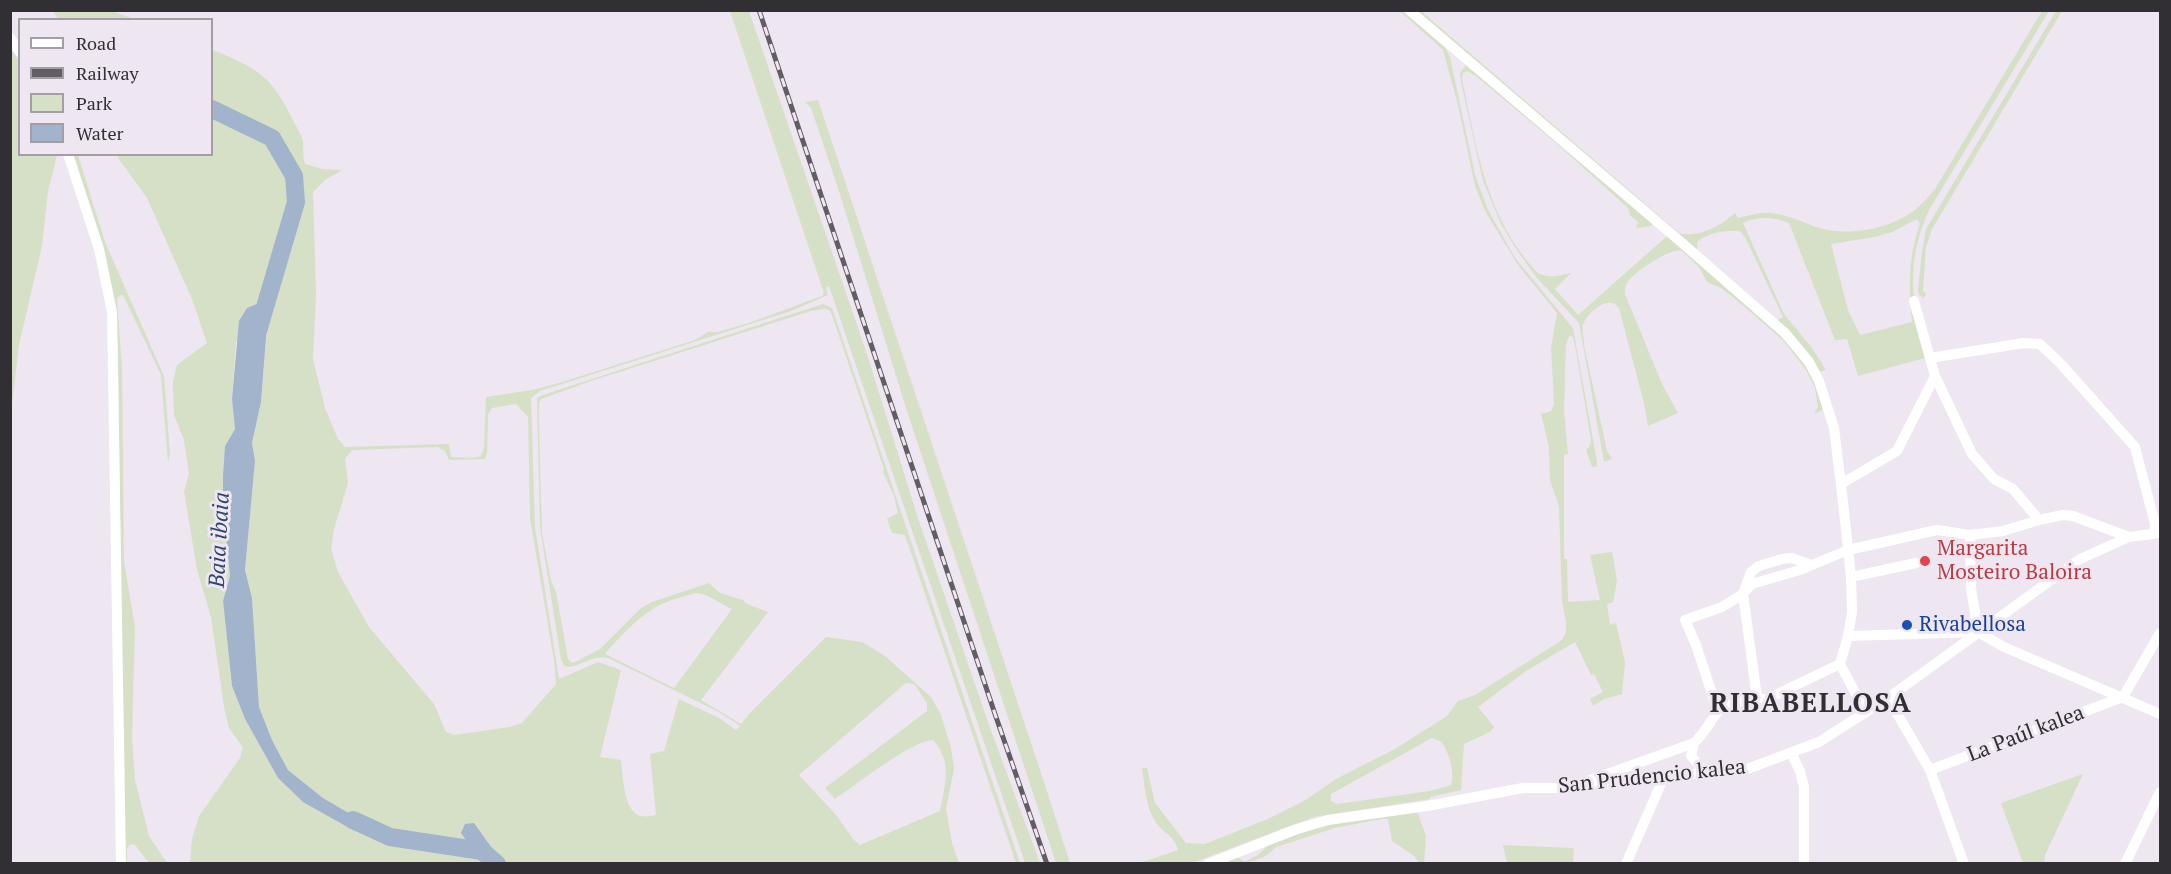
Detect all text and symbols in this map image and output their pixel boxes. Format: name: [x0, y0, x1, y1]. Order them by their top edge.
legend: [18, 18, 213, 156]
text: Road: [76, 31, 116, 55]
text: Railway: [76, 61, 139, 85]
text: Park: [76, 91, 112, 115]
text: Water: [76, 121, 123, 145]
water label: Baia ibaia: [204, 492, 236, 588]
place label: Margarita Mosteiro Baloira: [1937, 536, 2092, 586]
marker: Margarita Mosteiro Baloira: [1918, 554, 1932, 568]
place label: Rivabellosa: [1919, 612, 2026, 638]
marker: Rivabellosa: [1900, 618, 1914, 632]
district label: RIBABELLOSA: [1710, 688, 1912, 720]
street label: La Paúl kalea: [1964, 700, 2088, 768]
street label: San Prudencio kalea: [1557, 755, 1747, 799]

